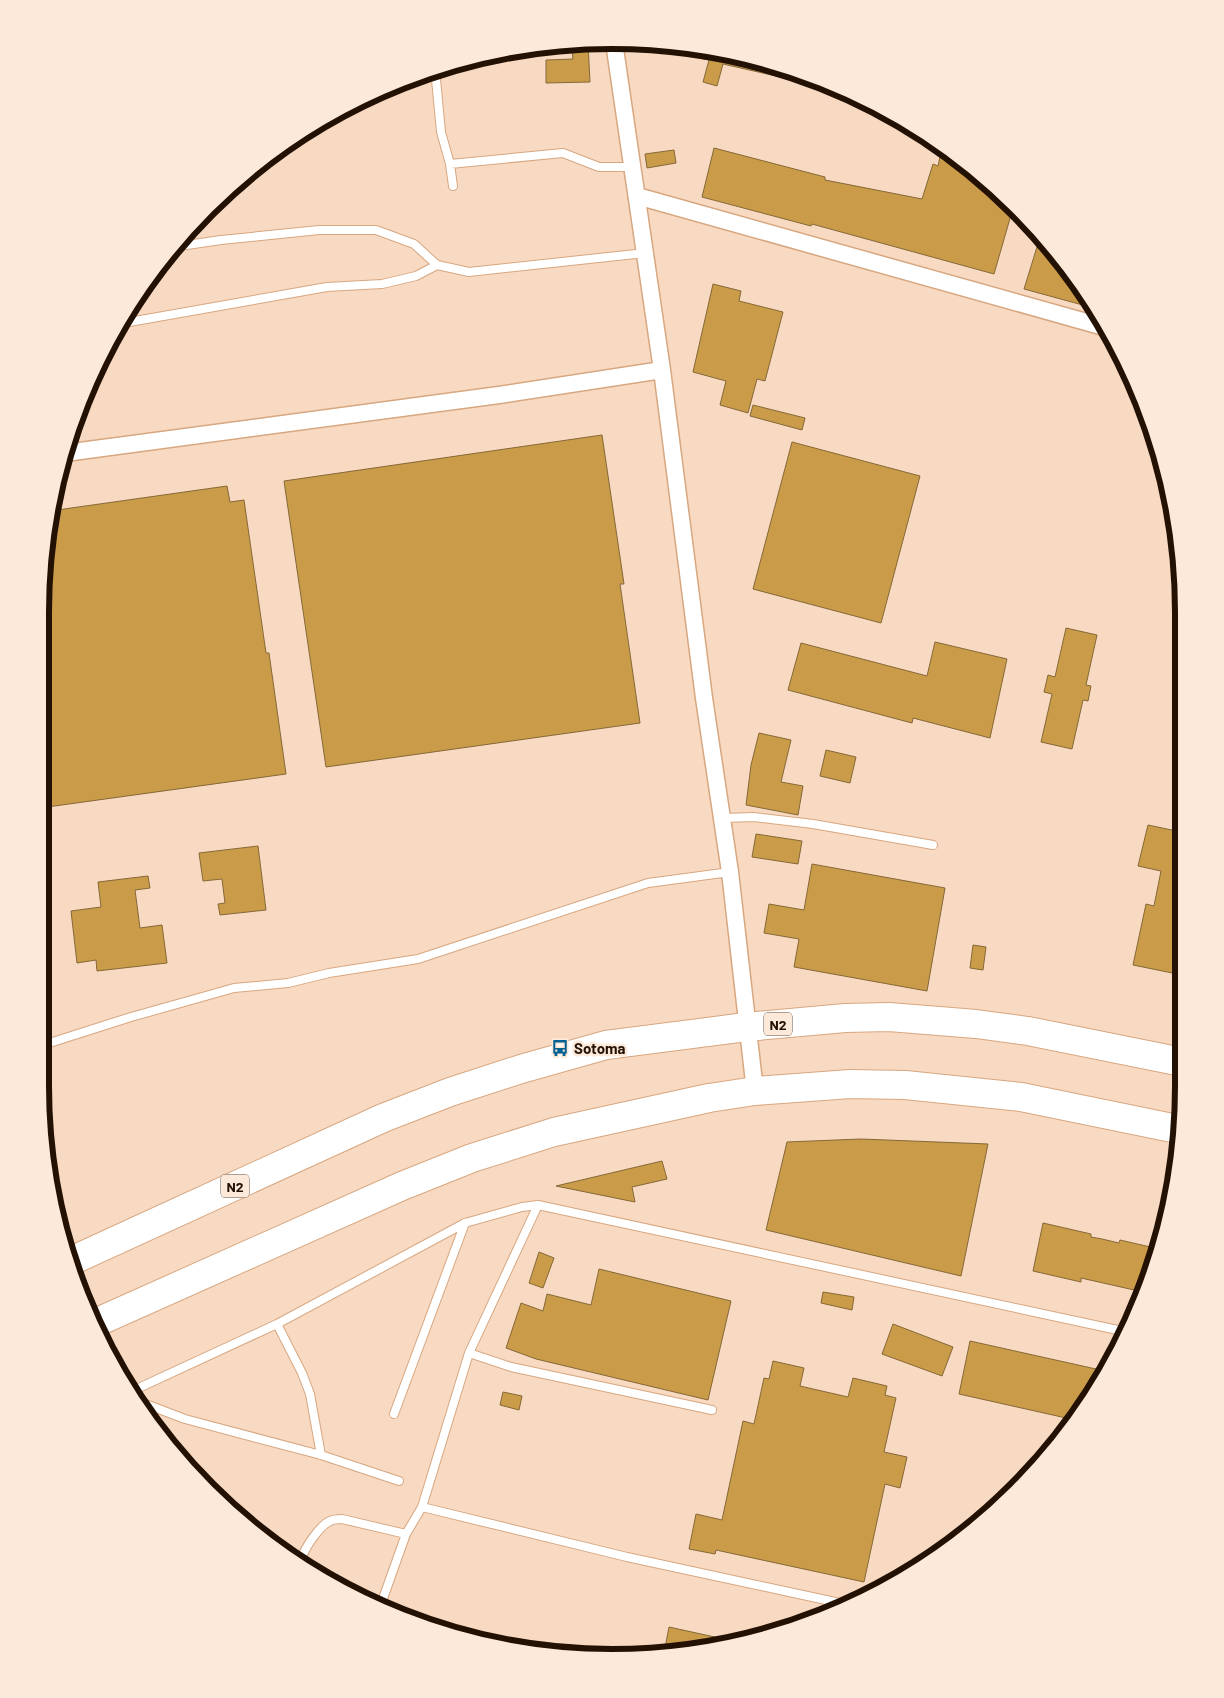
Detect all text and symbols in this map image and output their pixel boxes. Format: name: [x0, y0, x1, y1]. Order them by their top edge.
road number: N2: [764, 1012, 792, 1036]
bus stop icon: Sotoma: [550, 1038, 570, 1058]
place label: Sotoma: [574, 1039, 626, 1057]
road number: N2: [221, 1174, 249, 1198]

